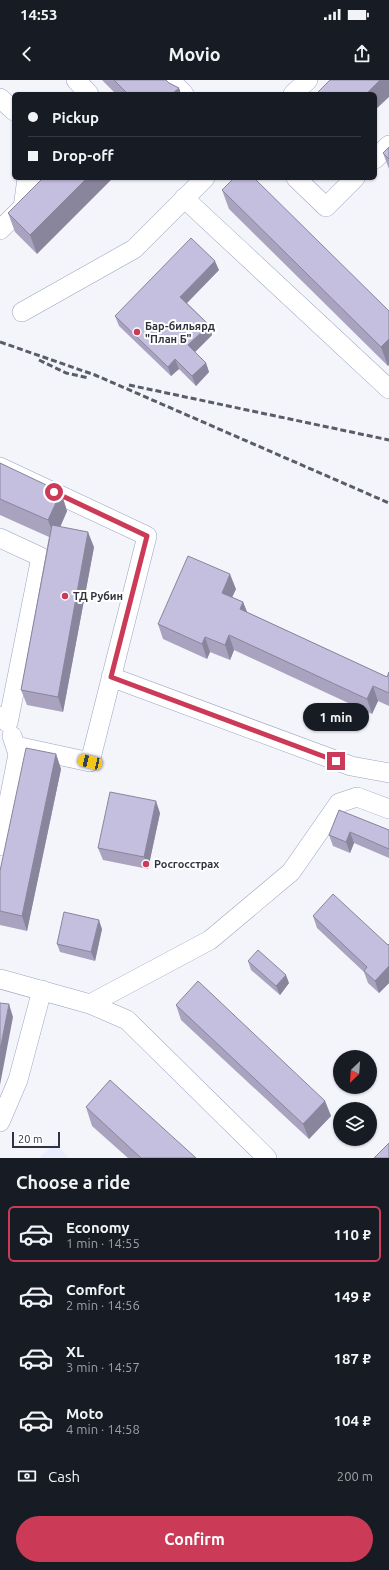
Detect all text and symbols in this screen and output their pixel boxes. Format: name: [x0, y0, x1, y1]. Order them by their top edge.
text: 14:53: [20, 6, 58, 23]
icon: back: [16, 43, 38, 65]
icon: share: [351, 43, 373, 65]
text: Movio: [168, 44, 221, 64]
text: Pickup: [52, 109, 99, 126]
text: Drop-off: [52, 147, 114, 164]
place label: Бар-бильярд "План Б": [145, 320, 215, 345]
marker: Бар-бильярд "План Б": [132, 327, 142, 337]
route start: [45, 483, 63, 501]
place label: ТД Рубин: [73, 590, 123, 602]
marker: ТД Рубин: [60, 591, 70, 601]
callout: 1 min: [303, 703, 369, 731]
text: 1 min: [320, 710, 352, 724]
route end: [327, 752, 345, 770]
car: [77, 753, 103, 771]
place label: Росгосстрах: [154, 858, 219, 870]
marker: Росгосстрах: [141, 859, 151, 869]
north arrow: [333, 1050, 377, 1094]
map controls: [333, 1050, 377, 1146]
button: layers: [333, 1102, 377, 1146]
scale bar: [12, 1130, 60, 1149]
text: 20 m: [18, 1133, 42, 1145]
text: Choose a ride: [16, 1172, 130, 1192]
icon: car: [18, 1216, 54, 1252]
text: Economy: [66, 1219, 130, 1236]
text: 110 ₽: [334, 1226, 371, 1243]
text: 1 min · 14:55: [66, 1236, 140, 1250]
icon: car: [18, 1278, 54, 1314]
text: Comfort: [66, 1281, 125, 1298]
text: 149 ₽: [334, 1288, 371, 1305]
text: 2 min · 14:56: [66, 1298, 140, 1312]
icon: car: [18, 1340, 54, 1376]
text: XL: [66, 1343, 84, 1360]
text: 187 ₽: [334, 1350, 371, 1367]
text: 3 min · 14:57: [66, 1360, 140, 1374]
icon: car: [18, 1402, 54, 1438]
text: Moto: [66, 1405, 104, 1422]
text: 104 ₽: [334, 1412, 371, 1429]
text: 4 min · 14:58: [66, 1422, 140, 1436]
icon: cash: [16, 1465, 38, 1487]
text: Cash: [48, 1468, 80, 1485]
text: 200 m: [337, 1469, 373, 1483]
button: Confirm: [16, 1516, 373, 1562]

